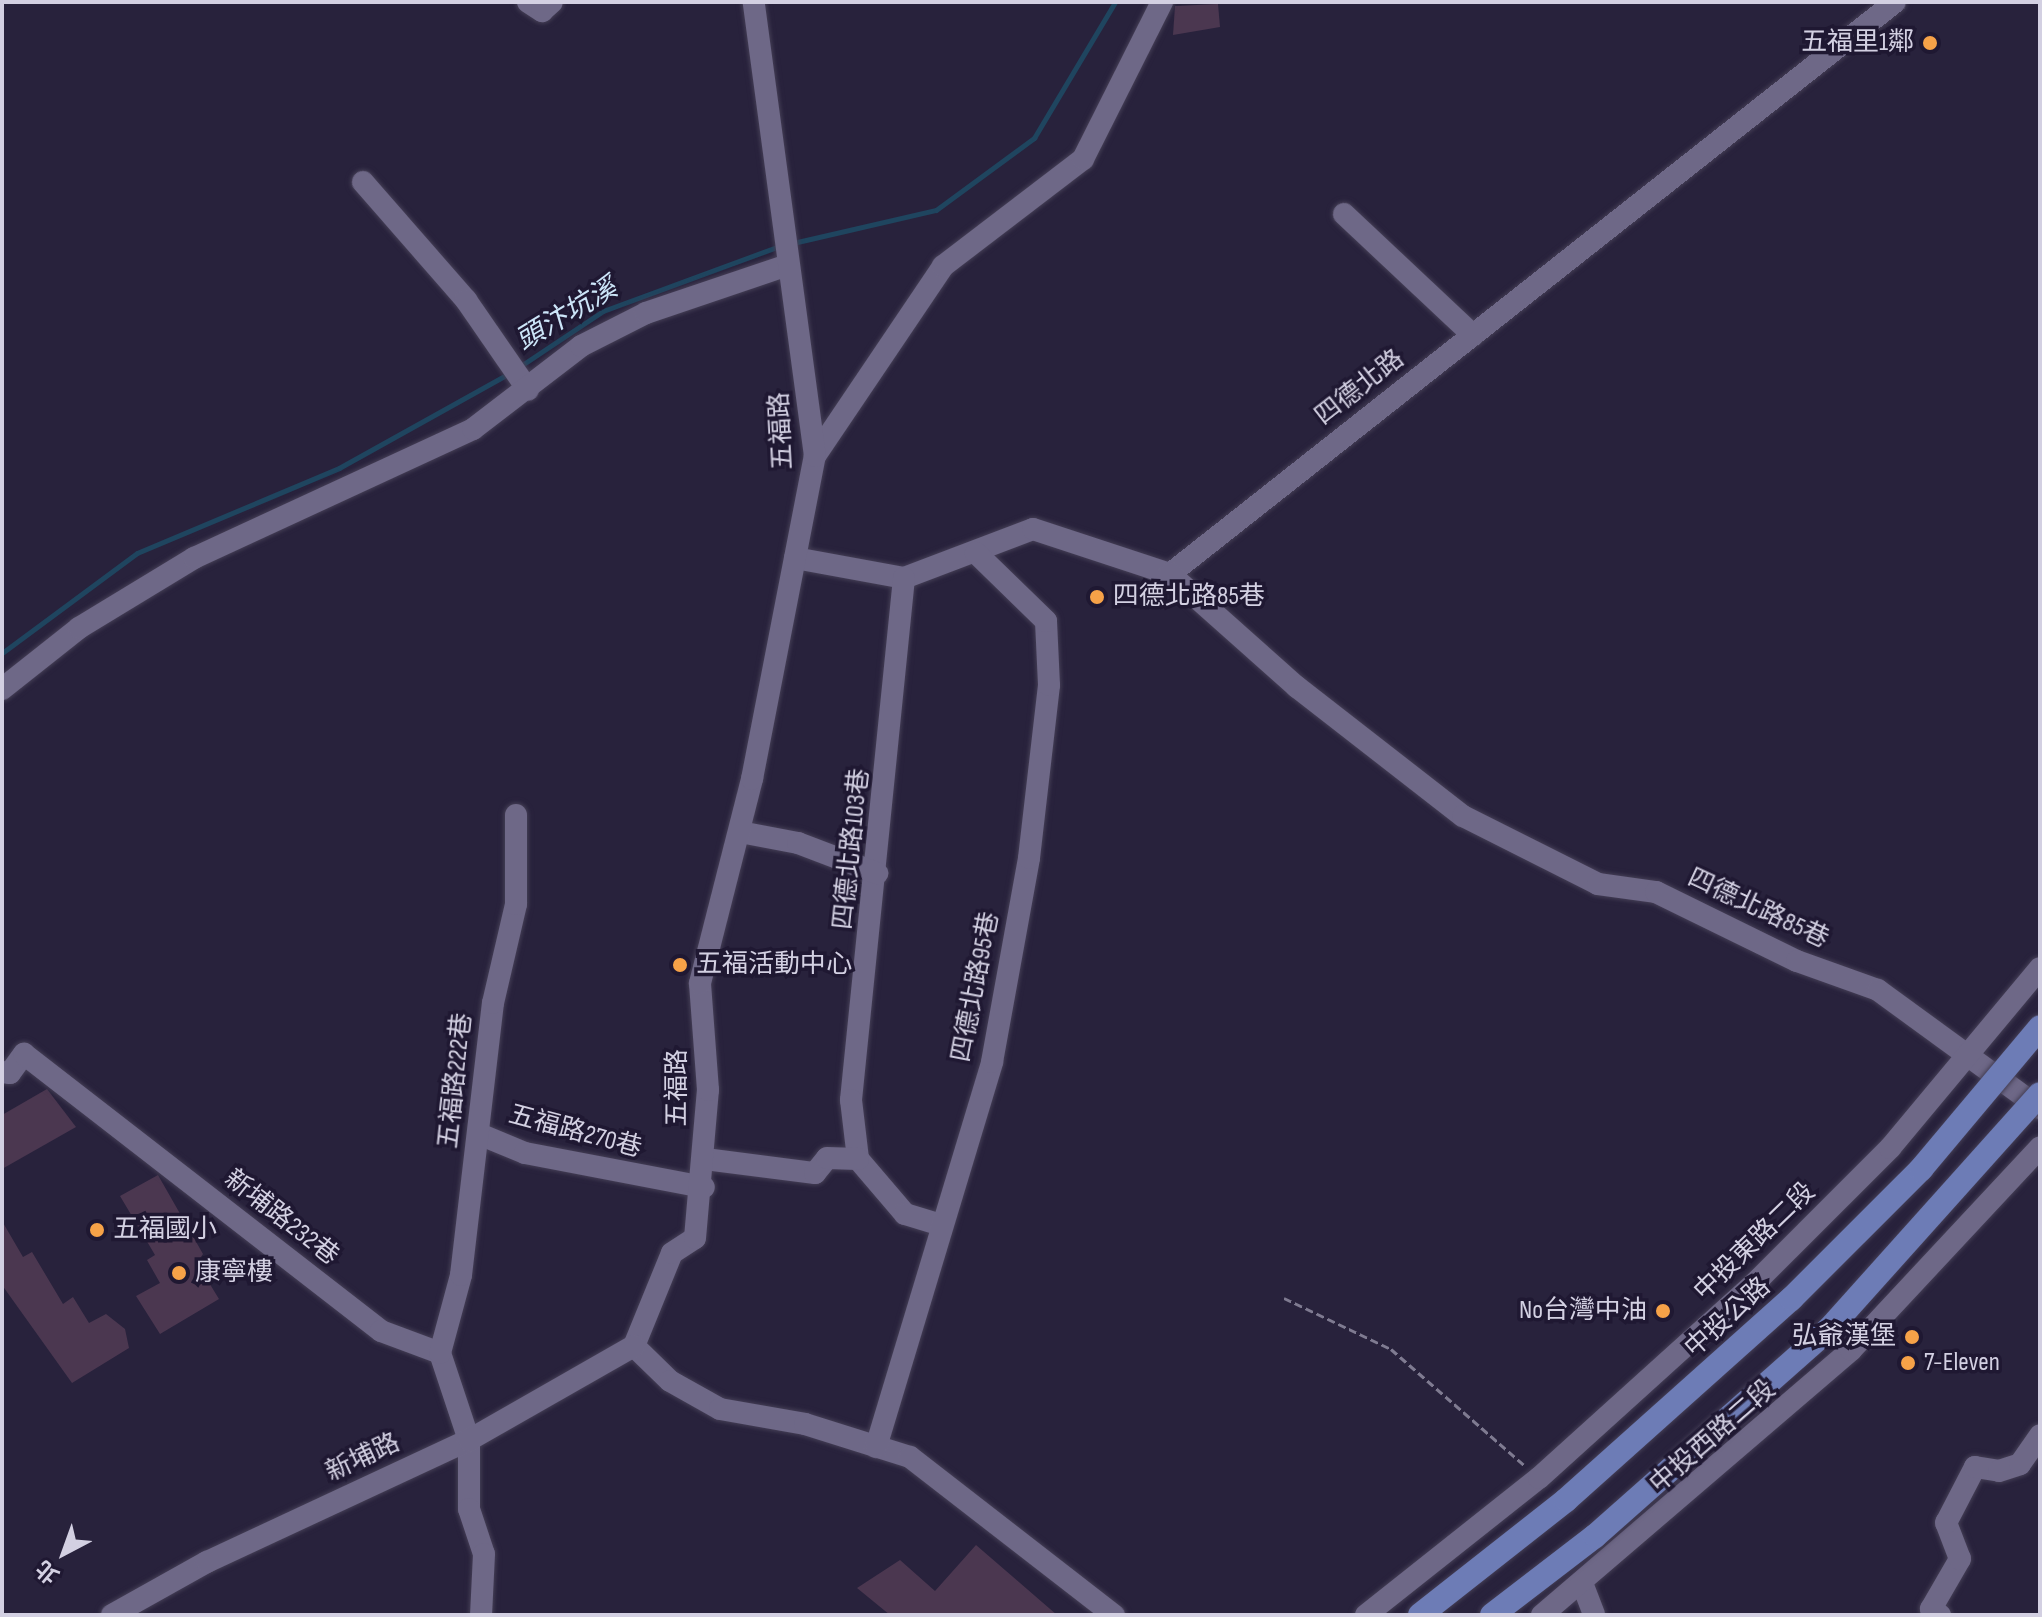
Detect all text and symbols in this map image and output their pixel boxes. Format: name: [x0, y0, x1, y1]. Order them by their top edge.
place label: 五福里1鄰: [1801, 27, 1914, 59]
marker: 五福里1鄰: [1921, 34, 1939, 52]
water label: 頭汴坑溪: [510, 272, 624, 358]
street label: 四德北路: [1309, 344, 1411, 432]
street label: 五福路: [764, 391, 800, 471]
place label: 四德北路85巷: [1113, 581, 1265, 613]
marker: 四德北路85巷: [1088, 588, 1106, 606]
street label: 四德北路103巷: [828, 767, 876, 931]
street label: 四德北路85巷: [1683, 863, 1833, 955]
street label: 四德北路95巷: [946, 909, 1006, 1065]
place label: 五福活動中心: [696, 949, 852, 981]
marker: 五福活動中心: [671, 956, 689, 974]
street label: 五福路222巷: [433, 1012, 479, 1150]
street label: 五福路: [662, 1049, 694, 1127]
street label: 五福路270巷: [505, 1099, 645, 1165]
street label: 新埔路232巷: [218, 1164, 344, 1272]
street label: 中投東路二段: [1688, 1177, 1822, 1307]
place label: 五福國小: [113, 1214, 217, 1246]
marker: 五福國小: [88, 1221, 106, 1239]
place label: 康寧樓: [195, 1257, 273, 1289]
marker: 康寧樓: [170, 1264, 188, 1282]
street label: 中投公路: [1679, 1272, 1777, 1364]
place label: No台灣中油: [1519, 1295, 1647, 1327]
marker: No台灣中油: [1654, 1302, 1672, 1320]
place label: 弘爺漢堡: [1792, 1321, 1896, 1353]
marker: 弘爺漢堡: [1903, 1328, 1921, 1346]
place label: 7-Eleven: [1924, 1347, 2000, 1379]
marker: 7-Eleven: [1899, 1354, 1917, 1372]
street label: 中投西路二段: [1644, 1374, 1782, 1500]
street label: 新埔路: [321, 1427, 405, 1489]
north arrow: [24, 1513, 104, 1593]
text: 北: [31, 1554, 65, 1589]

